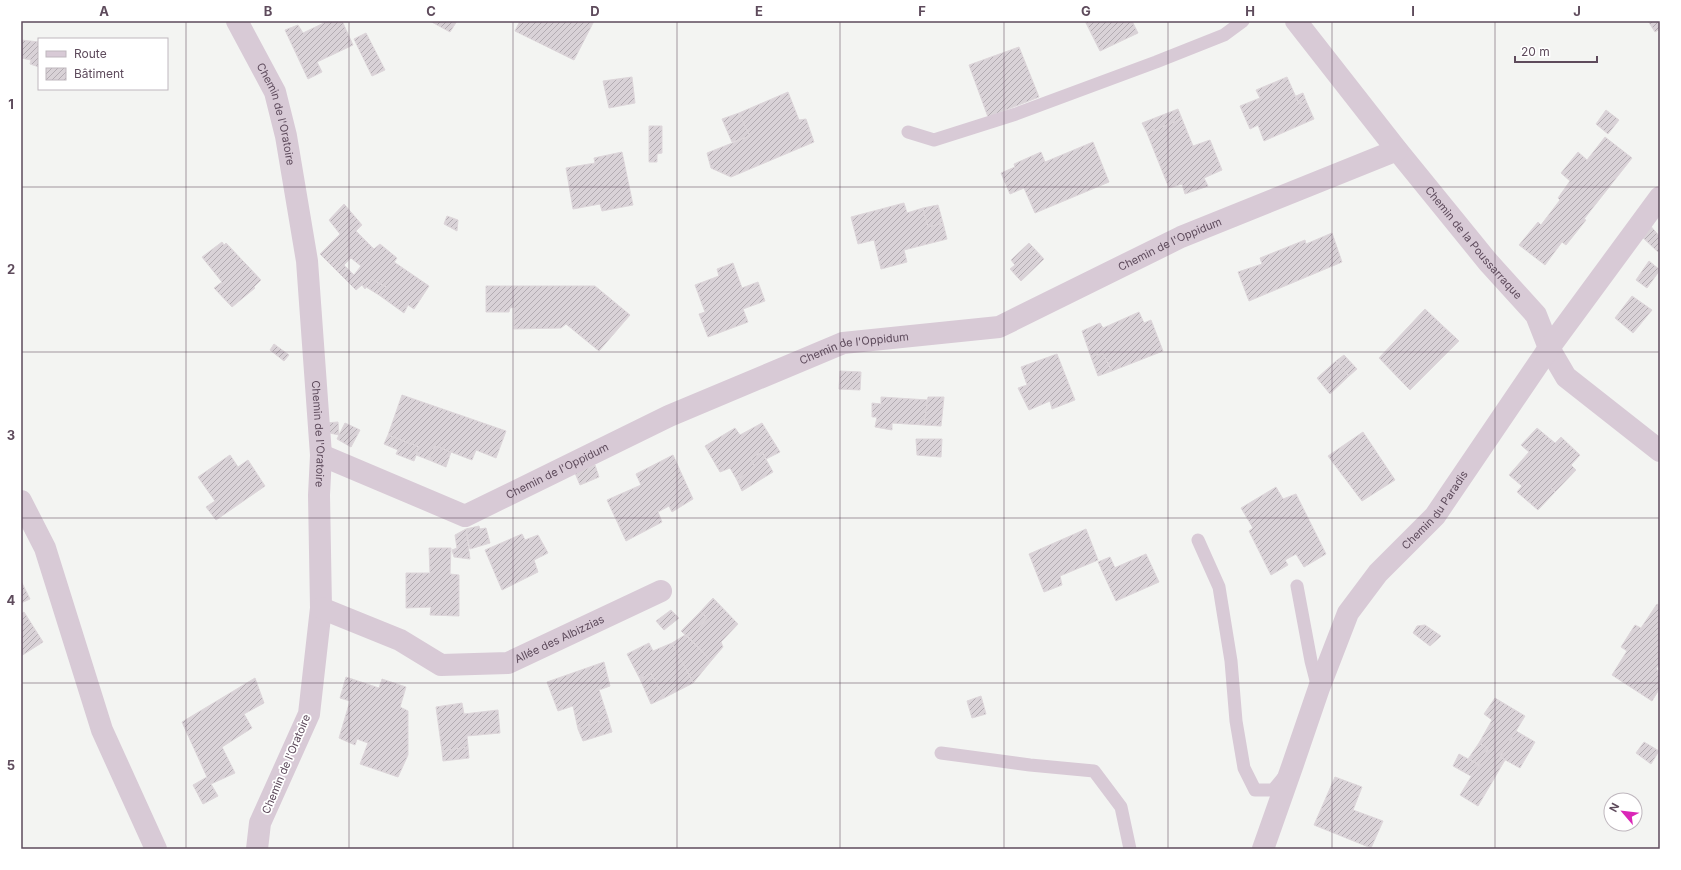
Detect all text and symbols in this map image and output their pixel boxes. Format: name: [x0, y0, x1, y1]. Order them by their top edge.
text: A: [99, 3, 109, 19]
text: B: [264, 3, 273, 19]
text: C: [426, 3, 436, 19]
text: D: [590, 3, 600, 19]
text: E: [755, 3, 763, 19]
text: F: [918, 3, 926, 19]
text: G: [1081, 3, 1091, 19]
text: H: [1245, 3, 1255, 19]
text: I: [1411, 3, 1415, 19]
text: J: [1573, 3, 1581, 19]
legend: [38, 38, 168, 90]
scale bar: [1515, 38, 1597, 64]
text: 20 m: [1521, 44, 1550, 59]
text: Route: [74, 46, 107, 61]
street label: Chemin de l'Oratoire: [254, 60, 298, 166]
text: Bâtiment: [74, 66, 124, 81]
text: 1: [8, 96, 14, 112]
street label: Chemin de la Poussarraque: [1422, 183, 1525, 302]
street label: Chemin de l'Oppidum: [1116, 214, 1224, 274]
text: 2: [7, 261, 15, 277]
street label: Chemin de l'Oppidum: [797, 329, 909, 367]
street label: Chemin de l'Oratoire: [309, 380, 328, 488]
text: 3: [7, 427, 15, 443]
street label: Chemin de l'Oppidum: [503, 440, 611, 502]
street label: Chemin du Paradis: [1399, 468, 1471, 552]
text: 4: [7, 592, 16, 608]
street label: Allée des Albizzias: [512, 612, 607, 666]
street label: Chemin de l'Oratoire: [259, 712, 313, 816]
text: 5: [7, 757, 15, 773]
north arrow: [1603, 792, 1643, 832]
text: N: [1606, 800, 1622, 814]

